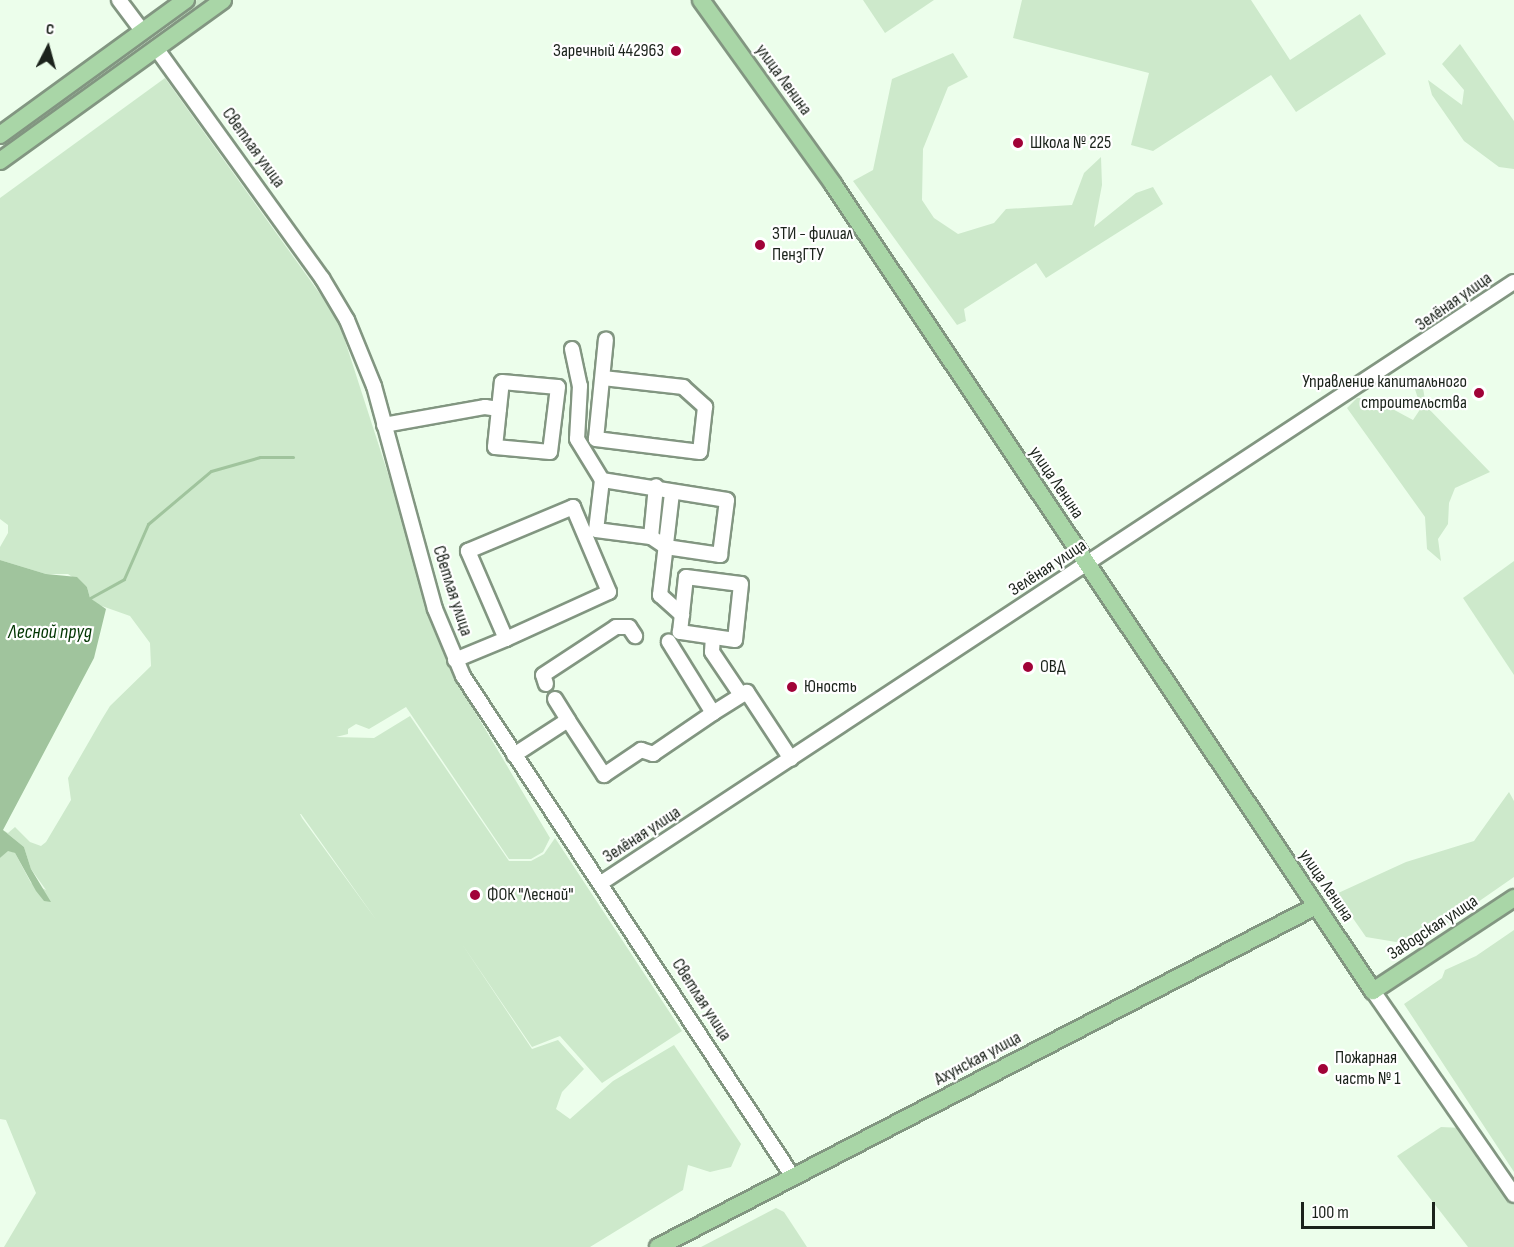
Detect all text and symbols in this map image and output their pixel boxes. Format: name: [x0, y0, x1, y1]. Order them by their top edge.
north arrow: [18, 18, 78, 78]
text: С: [45, 20, 55, 39]
place label: Заречный 442963: [553, 40, 664, 62]
street label: улица Ленина: [750, 40, 816, 120]
marker: Заречный 442963: [669, 44, 683, 58]
street label: Светлая улица: [217, 104, 289, 192]
place label: Школа № 225: [1030, 132, 1111, 154]
marker: Школа № 225: [1011, 136, 1025, 150]
place label: ЗТИ - филиал ПензГТУ: [772, 224, 853, 266]
marker: ЗТИ - филиал ПензГТУ: [753, 238, 767, 252]
street label: Зелёная улица: [1412, 268, 1496, 336]
place label: Управление капитального строительства: [1302, 372, 1467, 415]
marker: Управление капитального строительства: [1472, 386, 1486, 400]
street label: улица Ленина: [1024, 443, 1088, 523]
street label: Зелёная улица: [1005, 535, 1091, 601]
street label: Светлая улица: [427, 543, 477, 639]
water label: Лесной пруд: [8, 620, 92, 644]
place label: ОВД: [1040, 656, 1065, 678]
marker: ОВД: [1021, 660, 1035, 674]
place label: Юность: [804, 676, 857, 698]
marker: Юность: [785, 680, 799, 694]
street label: Зелёная улица: [599, 802, 685, 868]
street label: улица Ленина: [1294, 846, 1358, 926]
place label: ФОК "Лесной": [487, 884, 573, 906]
marker: ФОК "Лесной": [468, 888, 482, 902]
street label: Заводская улица: [1384, 891, 1482, 965]
street label: Светлая улица: [666, 955, 736, 1045]
street label: Ахунская улица: [931, 1027, 1025, 1091]
place label: Пожарная часть № 1: [1335, 1048, 1400, 1090]
marker: Пожарная часть № 1: [1316, 1062, 1330, 1076]
scale bar: [1304, 1190, 1438, 1228]
text: 100 m: [1312, 1202, 1349, 1223]

